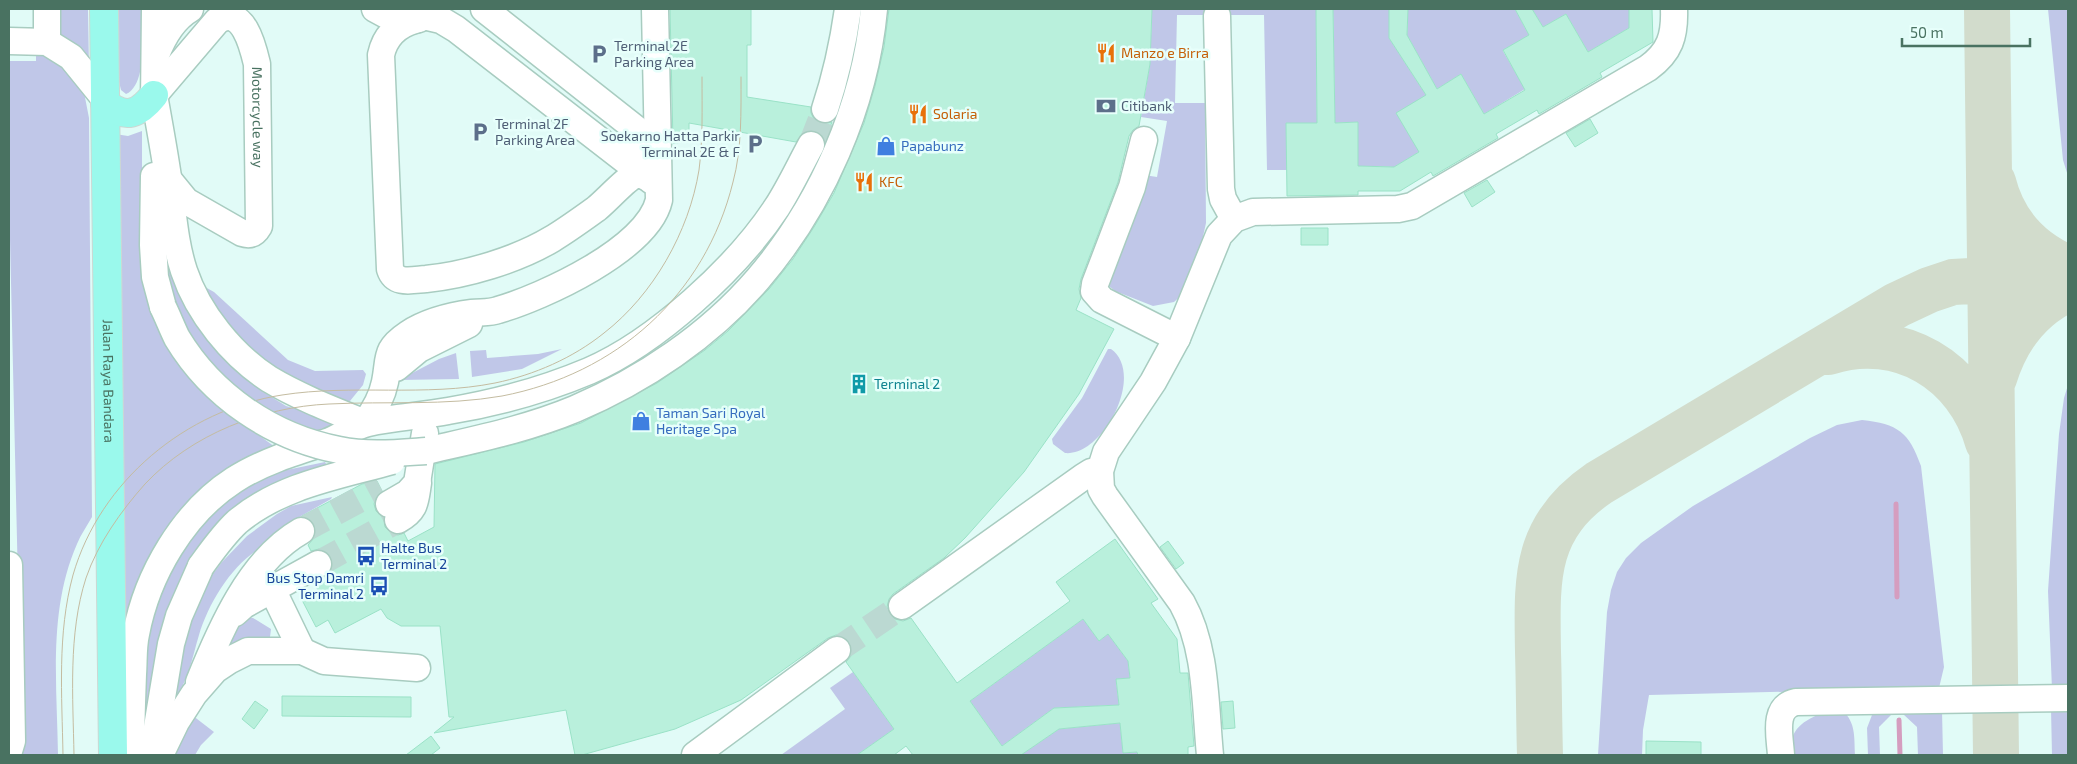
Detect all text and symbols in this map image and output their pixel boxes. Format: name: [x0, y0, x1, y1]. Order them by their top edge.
scale bar: [1902, 15, 2030, 47]
text: 50 m: [1910, 23, 1944, 41]
place label: Terminal 2E Parking Area: [614, 37, 694, 70]
restaurant icon: Manzo e Birra: [1095, 42, 1117, 64]
parking icon: Terminal 2E Parking Area: [588, 43, 610, 65]
place label: Manzo e Birra: [1121, 44, 1209, 61]
street label: Motorcycle way: [249, 67, 267, 169]
bank icon: Citibank: [1095, 95, 1117, 117]
place label: Citibank: [1121, 97, 1172, 114]
restaurant icon: Solaria: [907, 103, 929, 125]
place label: Solaria: [933, 105, 977, 122]
place label: Terminal 2F Parking Area: [495, 115, 575, 148]
parking icon: Terminal 2F Parking Area: [469, 121, 491, 143]
place label: Soekarno Hatta Parkir Terminal 2E & F: [601, 127, 740, 160]
parking icon: Soekarno Hatta Parkir Terminal 2E & F: [744, 133, 766, 155]
shop icon: Papabunz: [875, 135, 897, 157]
place label: Papabunz: [901, 137, 964, 154]
restaurant icon: KFC: [853, 171, 875, 193]
place label: KFC: [879, 173, 903, 190]
street label: Jalan Raya Bandara: [100, 319, 118, 443]
building icon: Terminal 2: [848, 373, 870, 395]
place label: Terminal 2: [874, 375, 940, 392]
place label: Taman Sari Royal Heritage Spa: [656, 404, 766, 437]
shop icon: Taman Sari Royal Heritage Spa: [630, 410, 652, 432]
place label: Halte Bus Terminal 2: [381, 539, 447, 572]
bus stop icon: Halte Bus Terminal 2: [355, 545, 377, 567]
place label: Bus Stop Damri Terminal 2: [266, 569, 364, 602]
bus stop icon: Bus Stop Damri Terminal 2: [368, 575, 390, 597]

